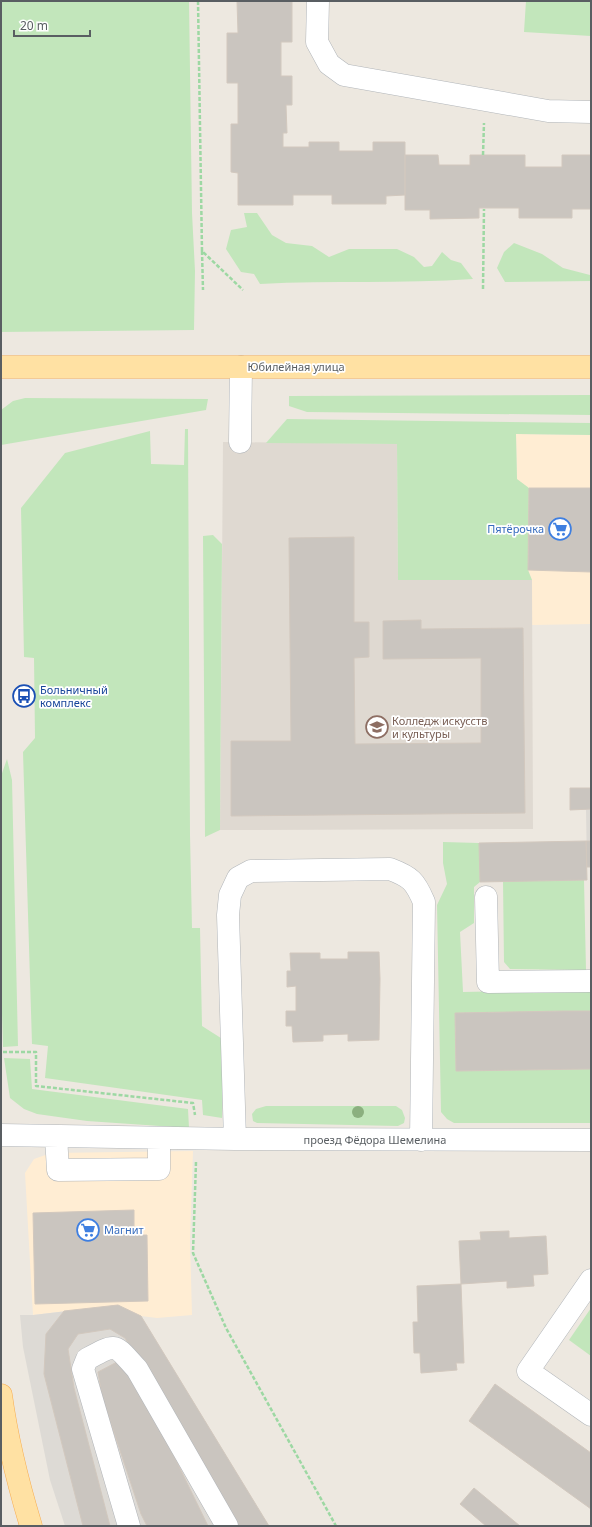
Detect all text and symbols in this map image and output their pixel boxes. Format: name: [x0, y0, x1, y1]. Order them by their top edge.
scale bar: [14, 12, 90, 38]
text: 20 m: [20, 17, 48, 34]
street label: Юбилейная улица: [248, 359, 345, 374]
supermarket icon: Пятёрочка: [547, 516, 573, 542]
place label: Пятёрочка: [487, 521, 544, 536]
place label: Больничный комплекс: [40, 682, 108, 710]
bus stop icon: Больничный комплекс: [11, 683, 37, 709]
place label: Колледж искусств и культуры: [392, 713, 487, 741]
school or university icon: Колледж искусств и культуры: [364, 714, 390, 740]
street label: проезд Фёдора Шемелина: [304, 1132, 446, 1147]
supermarket icon: Магнит: [75, 1217, 101, 1243]
place label: Магнит: [104, 1222, 144, 1237]

